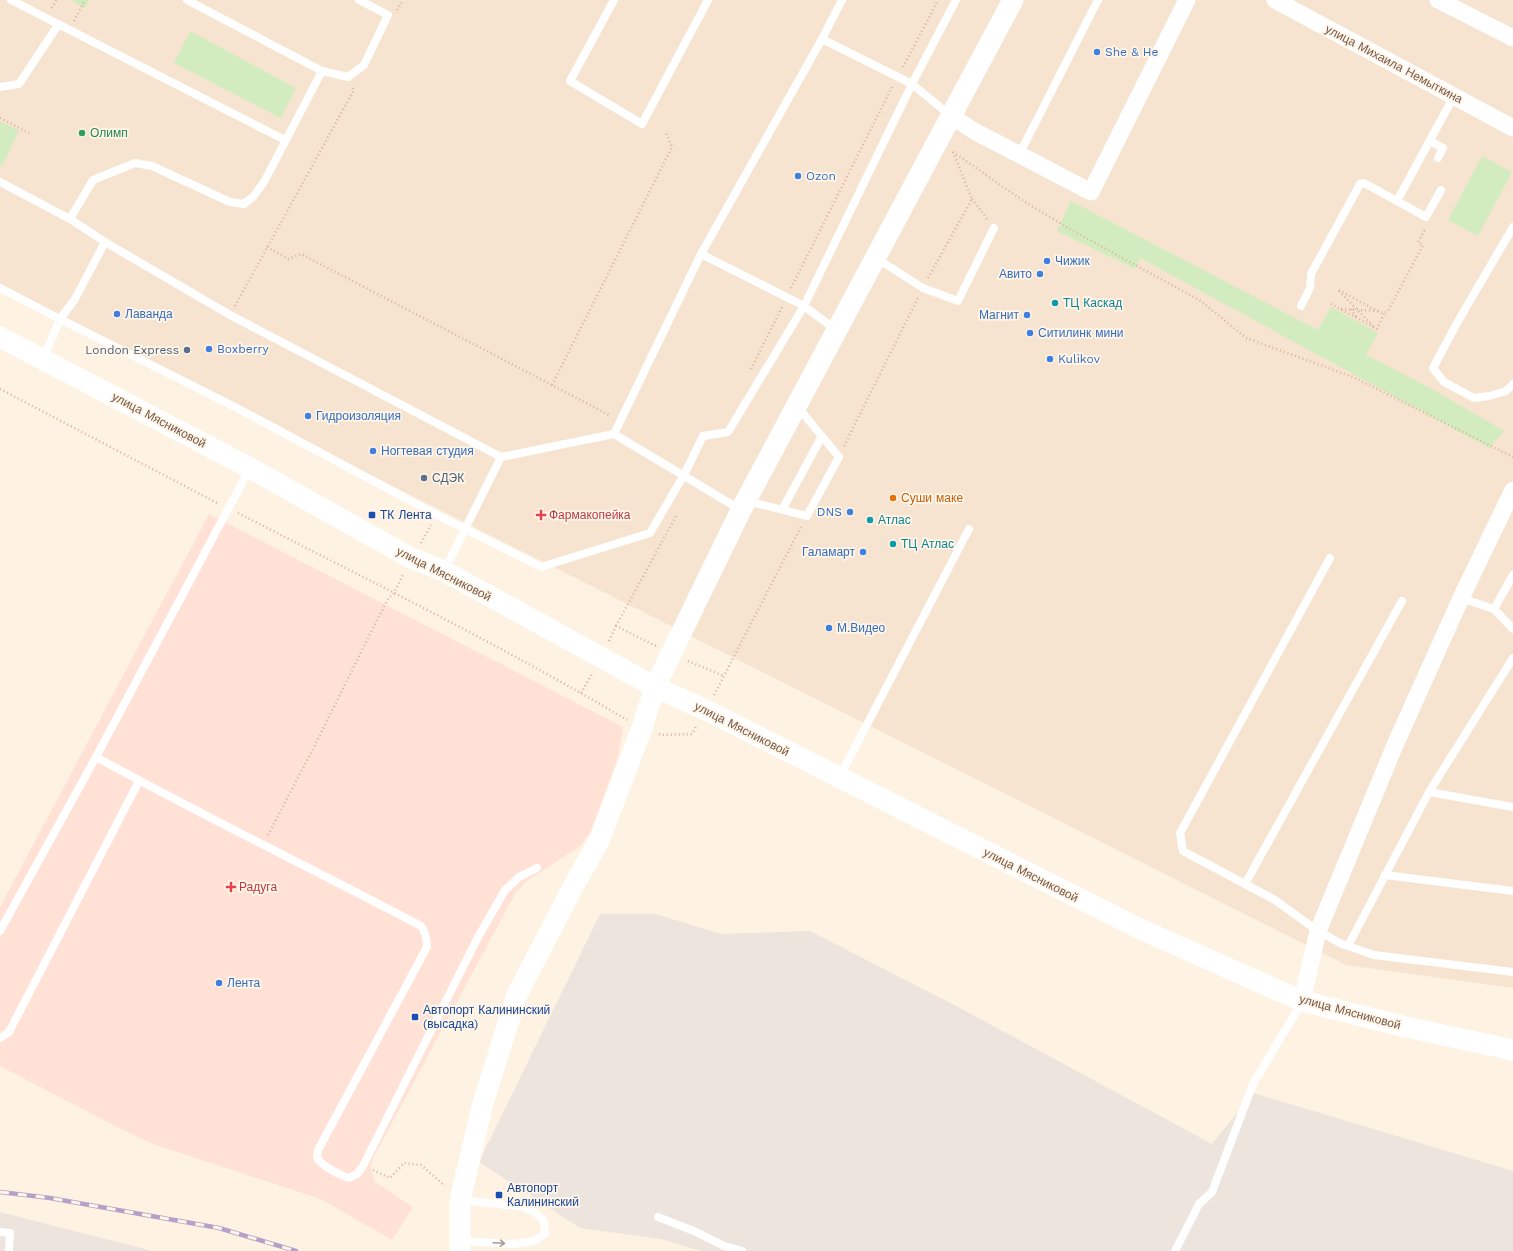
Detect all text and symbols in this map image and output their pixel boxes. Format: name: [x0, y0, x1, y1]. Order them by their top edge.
street label: улица Михаила Немыткина: [1323, 22, 1465, 106]
place label: She & He: [1105, 45, 1158, 59]
marker: She & He: [1092, 47, 1102, 57]
place label: Олимп: [90, 126, 128, 140]
marker: Олимп: [77, 128, 87, 138]
place label: Ozon: [806, 169, 836, 183]
marker: Ozon: [793, 171, 803, 181]
place label: Чижик: [1055, 254, 1090, 268]
marker: Чижик: [1042, 256, 1052, 266]
place label: Авито: [999, 267, 1032, 281]
marker: Авито: [1035, 269, 1045, 279]
place label: ТЦ Каскад: [1063, 296, 1122, 310]
marker: ТЦ Каскад: [1050, 298, 1060, 308]
place label: Лаванда: [125, 307, 173, 321]
place label: Магнит: [979, 308, 1019, 322]
marker: Лаванда: [112, 309, 122, 319]
marker: Магнит: [1022, 310, 1032, 320]
place label: Ситилинк мини: [1038, 326, 1124, 340]
marker: Ситилинк мини: [1025, 328, 1035, 338]
place label: Boxberry: [217, 342, 269, 356]
place label: London Express: [85, 343, 179, 357]
marker: Boxberry: [204, 344, 214, 354]
marker: London Express: [182, 345, 192, 355]
place label: Kulikov: [1058, 352, 1101, 366]
marker: Kulikov: [1045, 354, 1055, 364]
street label: улица Мясниковой: [110, 389, 208, 451]
place label: Гидроизоляция: [316, 409, 401, 423]
marker: Гидроизоляция: [303, 411, 313, 421]
place label: Ногтевая студия: [381, 444, 474, 458]
marker: Ногтевая студия: [368, 446, 378, 456]
place label: СДЭК: [432, 471, 464, 485]
marker: СДЭК: [419, 473, 429, 483]
place label: Суши маке: [901, 491, 963, 505]
marker: Суши маке: [888, 493, 898, 503]
place label: DNS: [817, 505, 842, 519]
marker: DNS: [845, 507, 855, 517]
place label: ТК Лента: [380, 508, 432, 522]
place label: Фармакопейка: [549, 508, 631, 522]
marker: ТК Лента: [367, 510, 377, 520]
marker: Фармакопейка: [536, 510, 546, 520]
place label: Атлас: [878, 513, 911, 527]
marker: Атлас: [865, 515, 875, 525]
place label: ТЦ Атлас: [901, 537, 954, 551]
marker: ТЦ Атлас: [888, 539, 898, 549]
street label: улица Мясниковой: [394, 544, 494, 604]
place label: Галамарт: [802, 545, 855, 559]
marker: Галамарт: [858, 547, 868, 557]
place label: М.Видео: [837, 621, 886, 635]
marker: М.Видео: [824, 623, 834, 633]
street label: улица Мясниковой: [692, 699, 792, 759]
street label: улица Мясниковой: [981, 845, 1081, 905]
place label: Радуга: [239, 880, 277, 894]
marker: Радуга: [226, 882, 236, 892]
place label: Лента: [227, 976, 261, 990]
marker: Лента: [214, 978, 224, 988]
street label: улица Мясниковой: [1298, 992, 1402, 1032]
place label: Автопорт Калининский (высадка): [423, 1003, 550, 1031]
marker: Автопорт Калининский (высадка): [410, 1012, 420, 1022]
place label: Автопорт Калининский: [507, 1181, 579, 1209]
marker: Автопорт Калининский: [494, 1190, 504, 1200]
one-way arrow: [492, 1240, 505, 1247]

